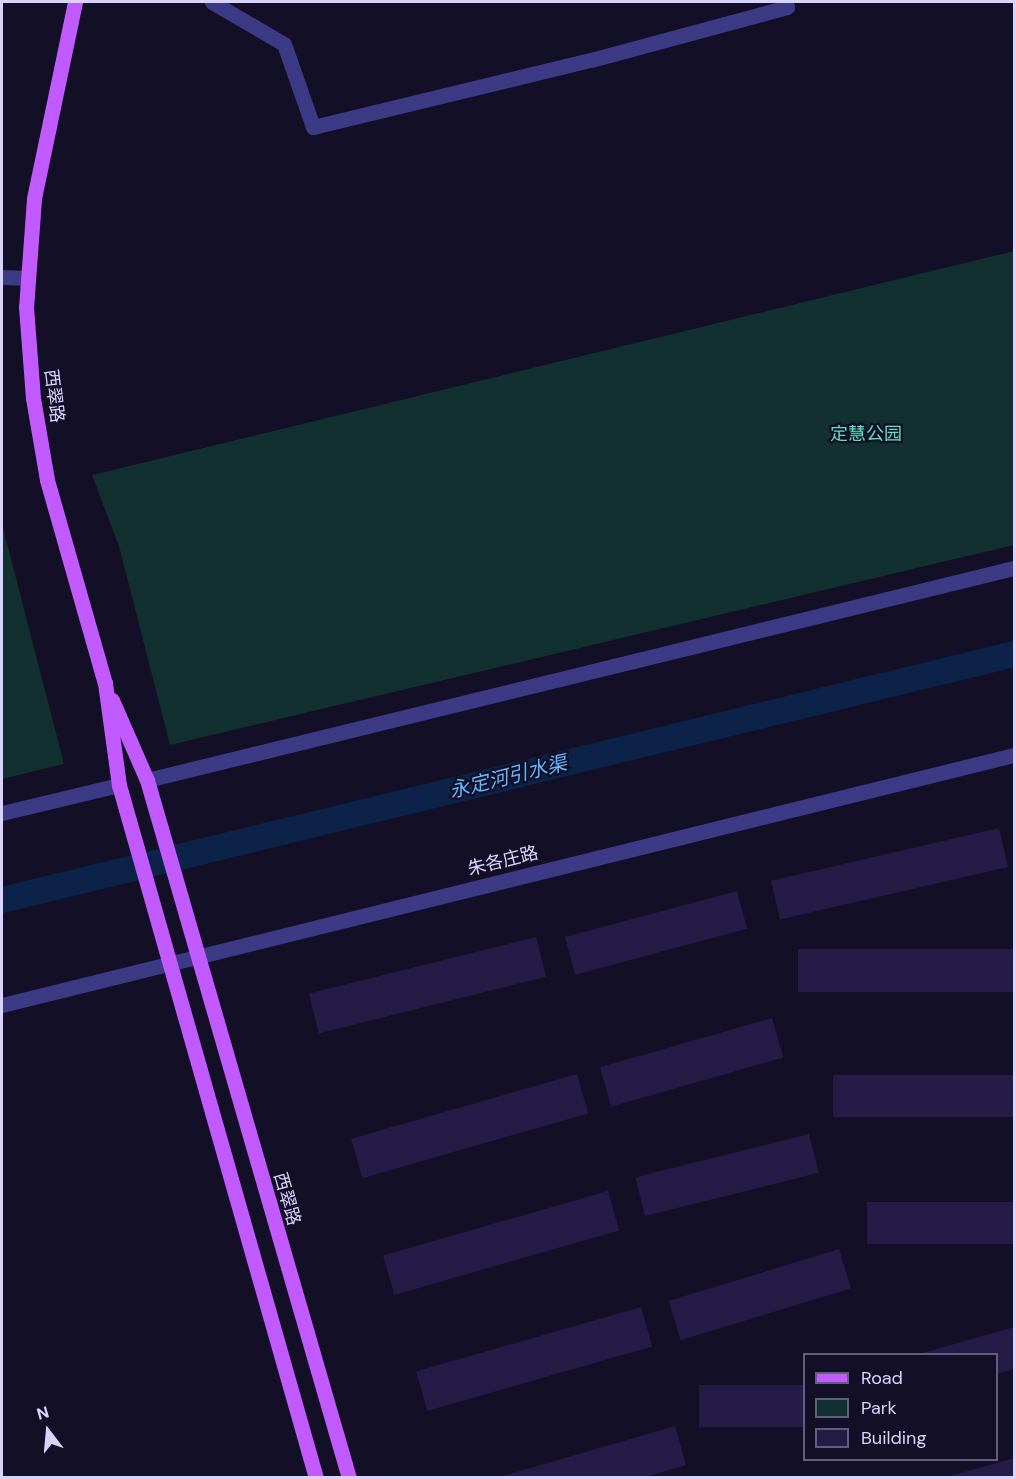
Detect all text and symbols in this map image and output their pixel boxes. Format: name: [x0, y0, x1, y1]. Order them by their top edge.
street label: 西翠路: [40, 368, 68, 424]
park label: 定慧公园: [830, 423, 902, 445]
water label: 永定河引水渠: [447, 751, 569, 803]
street label: 朱各庄路: [465, 842, 541, 880]
street label: 西翠路: [269, 1170, 305, 1228]
legend: [803, 1353, 998, 1461]
text: Road: [861, 1366, 903, 1390]
text: Park: [861, 1396, 897, 1420]
north arrow: [18, 1401, 78, 1461]
text: N: [34, 1402, 51, 1425]
text: Building: [861, 1426, 926, 1450]

